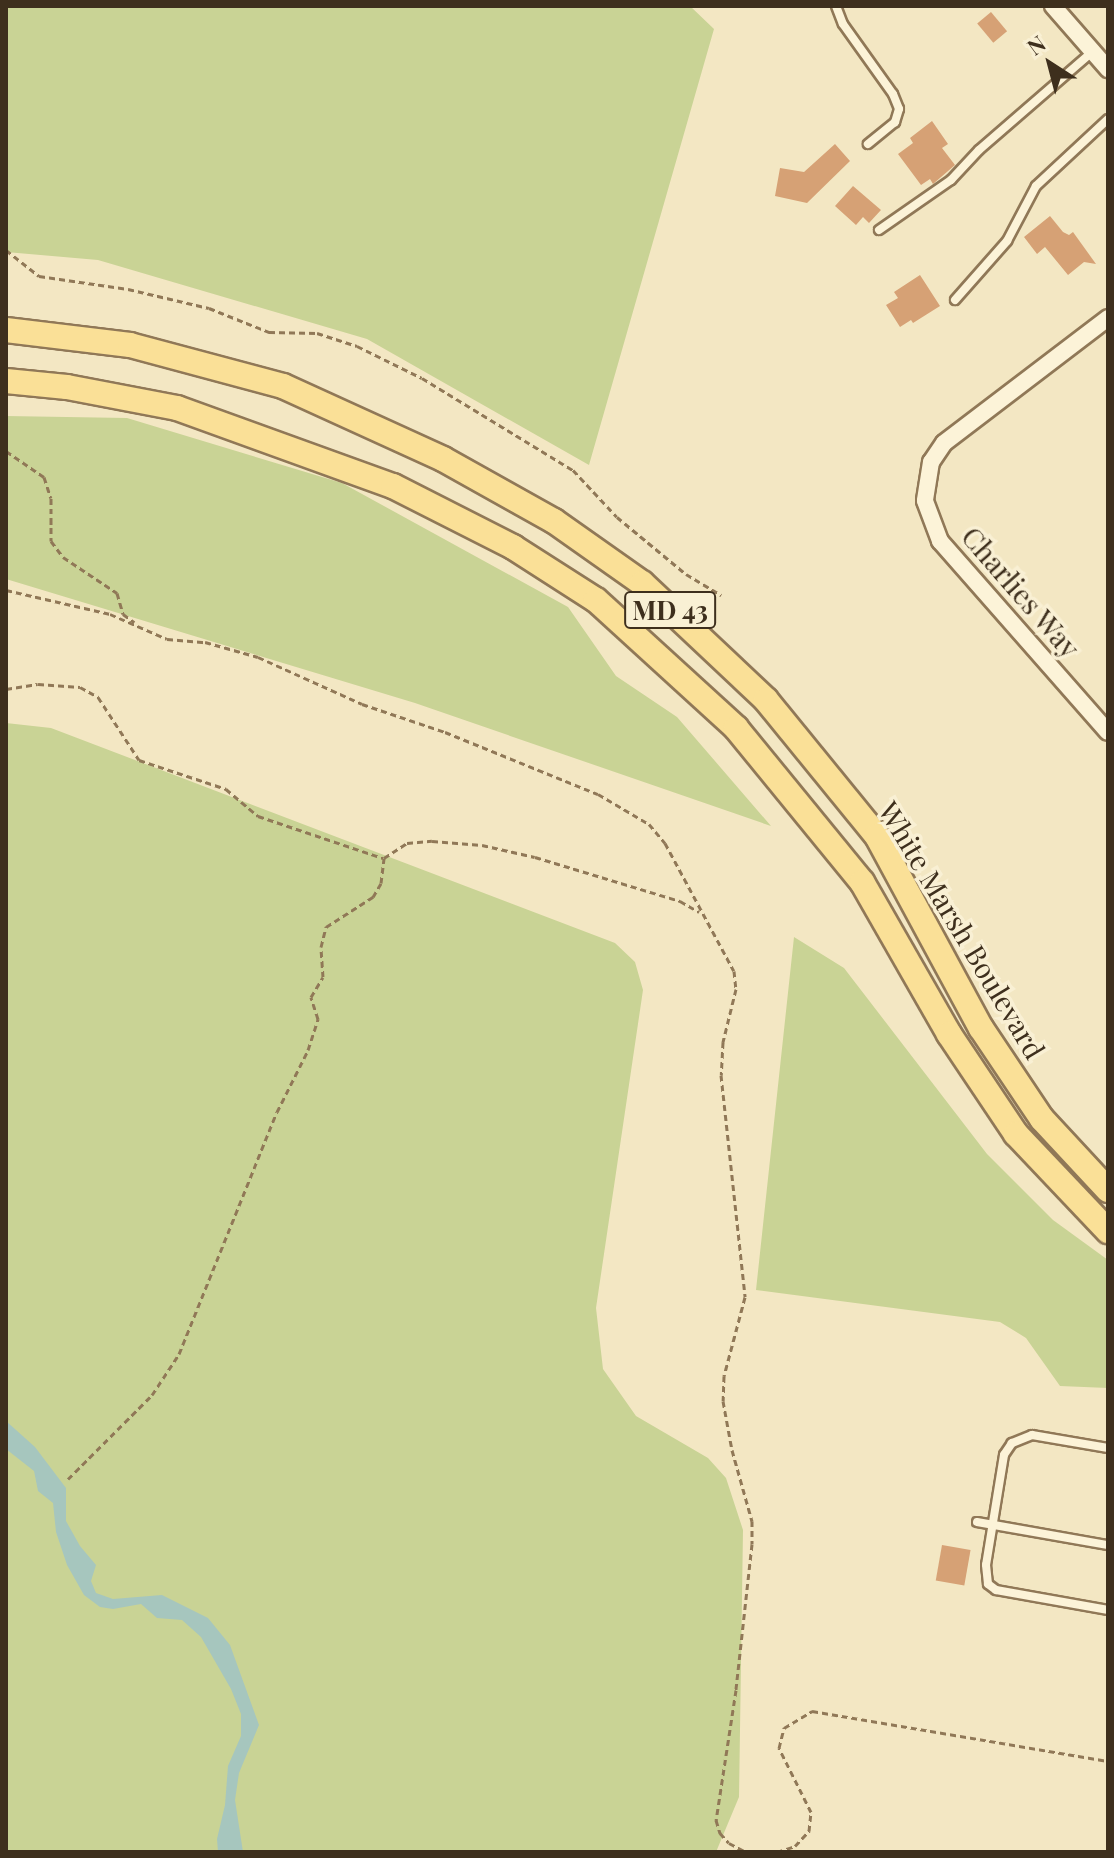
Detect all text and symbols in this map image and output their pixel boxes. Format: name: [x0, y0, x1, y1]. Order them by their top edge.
north arrow: [1010, 24, 1090, 104]
text: N: [1021, 28, 1051, 61]
street label: Charlies Way: [955, 519, 1087, 665]
road number: MD 43: [622, 588, 718, 632]
street label: White Marsh Boulevard: [872, 795, 1052, 1065]

